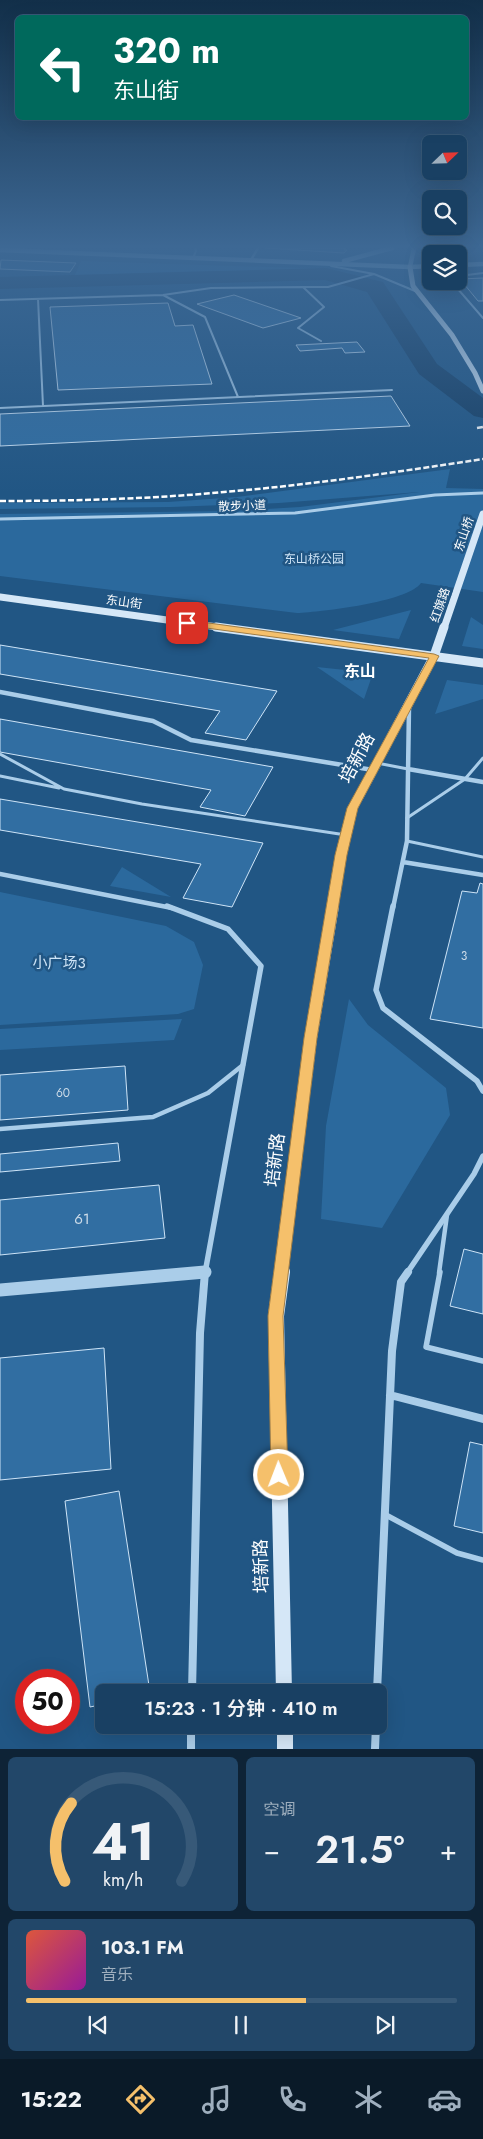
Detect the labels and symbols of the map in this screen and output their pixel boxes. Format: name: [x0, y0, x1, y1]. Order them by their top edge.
north arrow: [422, 135, 468, 180]
street label: 散步小道: [218, 496, 266, 516]
street label: 东山桥: [450, 514, 478, 554]
park label: 东山桥公园: [284, 550, 344, 568]
street label: 红旗路: [426, 585, 454, 625]
street label: 东山街: [105, 591, 143, 613]
pin: [166, 602, 208, 644]
district label: 东山: [344, 660, 376, 683]
street label: 培新路: [333, 728, 381, 788]
house number: 3: [461, 947, 468, 965]
park label: 小广场3: [32, 952, 86, 974]
house number: 60: [56, 1084, 70, 1102]
street label: 培新路: [259, 1132, 291, 1188]
house number: 61: [74, 1208, 90, 1230]
position arrow: [252, 1448, 304, 1500]
street label: 培新路: [248, 1539, 274, 1593]
speed limit sign: 50: [15, 1669, 80, 1734]

